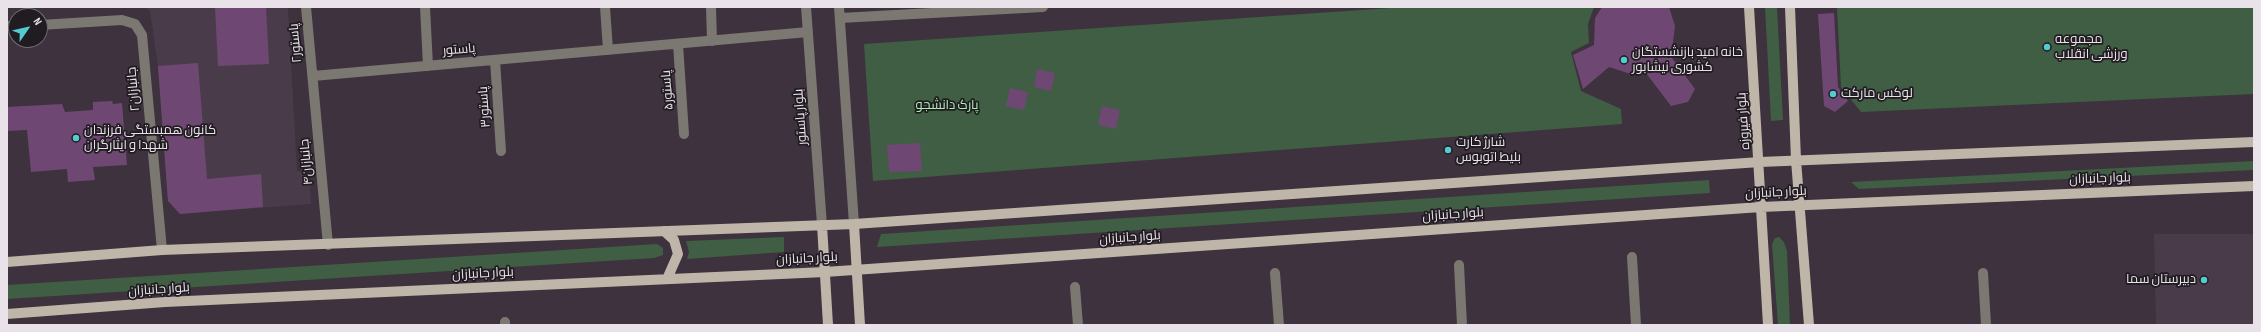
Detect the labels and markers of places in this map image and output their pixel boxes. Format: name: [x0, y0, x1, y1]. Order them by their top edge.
place label: مجموعه ورزشی انقلاب: [2055, 32, 2128, 63]
marker: مجموعه ورزشی انقلاب: [2042, 42, 2052, 52]
place label: خانه امید بازنشستگان کشوری نیشابور: [1632, 45, 1743, 76]
marker: خانه امید بازنشستگان کشوری نیشابور: [1619, 55, 1629, 65]
place label: لوکس مارکت: [1841, 86, 1913, 102]
marker: لوکس مارکت: [1828, 89, 1838, 99]
place label: کانون همبستگی فرزندان شهدا و ایثارگران: [84, 123, 216, 154]
marker: کانون همبستگی فرزندان شهدا و ایثارگران: [71, 133, 81, 143]
place label: شارژ کارت بلیط اتوبوس: [1456, 135, 1521, 166]
marker: شارژ کارت بلیط اتوبوس: [1443, 145, 1453, 155]
place label: دبیرستان سما: [2126, 272, 2196, 288]
marker: دبیرستان سما: [2199, 275, 2209, 285]

